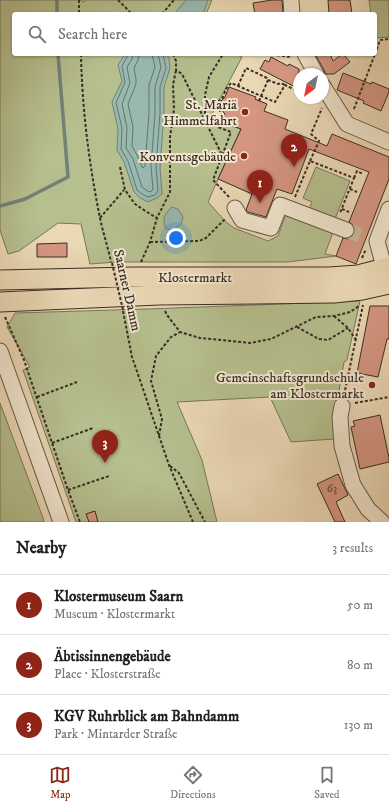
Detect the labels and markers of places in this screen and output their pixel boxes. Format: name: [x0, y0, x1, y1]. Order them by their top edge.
place label: St. Mariä Himmelfahrt: [163, 96, 238, 130]
marker: St. Mariä Himmelfahrt: [240, 107, 250, 117]
pin: 2: [281, 134, 307, 167]
place label: Konventsgebäude: [139, 148, 236, 166]
marker: Konventsgebäude: [239, 151, 249, 161]
pin: 1: [247, 170, 273, 203]
place label: Gemeinschaftsgrundschule am Klostermarkt: [216, 369, 365, 403]
marker: Gemeinschaftsgrundschule am Klostermarkt: [367, 380, 377, 390]
pin: 3: [92, 430, 118, 463]

